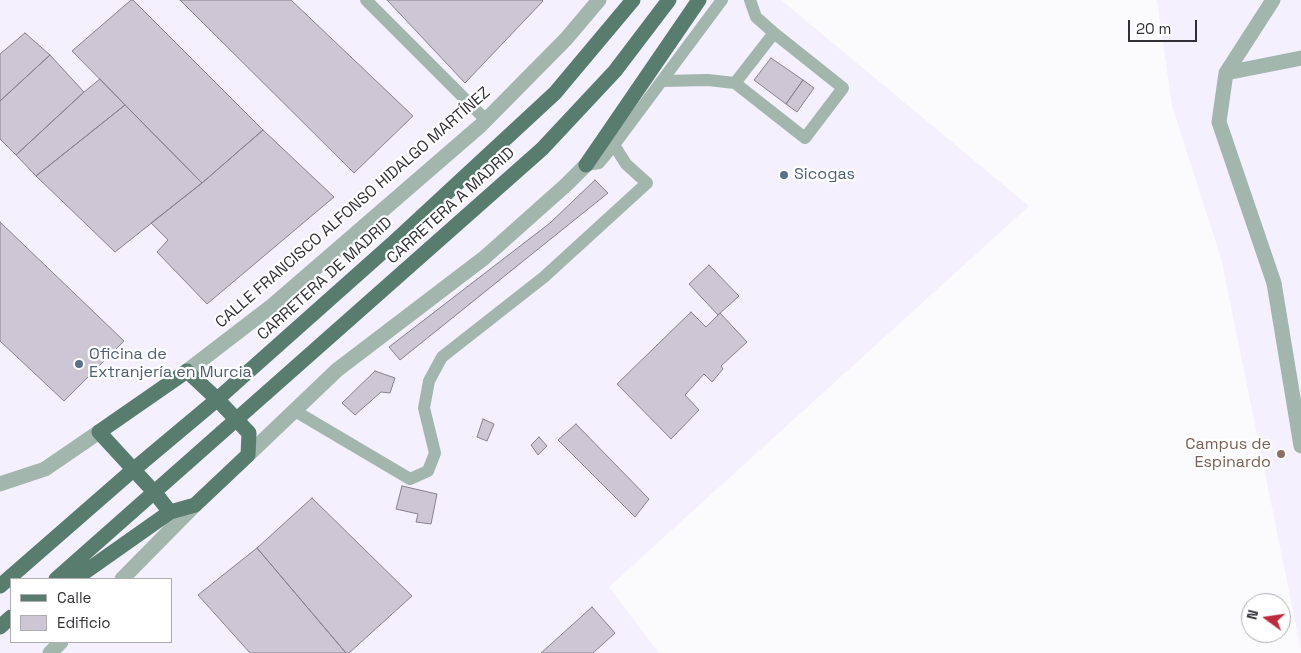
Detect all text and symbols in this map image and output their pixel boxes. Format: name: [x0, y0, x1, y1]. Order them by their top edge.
scale bar: [1131, 10, 1200, 42]
text: 20 m: [1136, 19, 1171, 38]
street label: CALLE FRANCISCO ALFONSO HIDALGO MARTÍNEZ: [212, 84, 494, 332]
street label: CARRETERA A MADRID: [383, 144, 519, 268]
place label: Sicogas: [794, 165, 855, 185]
marker: Sicogas: [778, 169, 790, 181]
street label: CARRETERA DE MADRID: [254, 213, 396, 345]
place label: Oficina de Extranjería en Murcia: [89, 345, 252, 383]
marker: Oficina de Extranjería en Murcia: [73, 358, 85, 370]
place label: Campus de Espinardo: [1185, 435, 1271, 473]
marker: Campus de Espinardo: [1275, 448, 1287, 460]
legend: [10, 578, 172, 643]
text: Calle: [57, 588, 92, 607]
north arrow: [1241, 593, 1291, 643]
text: N: [1243, 608, 1262, 621]
text: Edificio: [57, 613, 111, 632]

